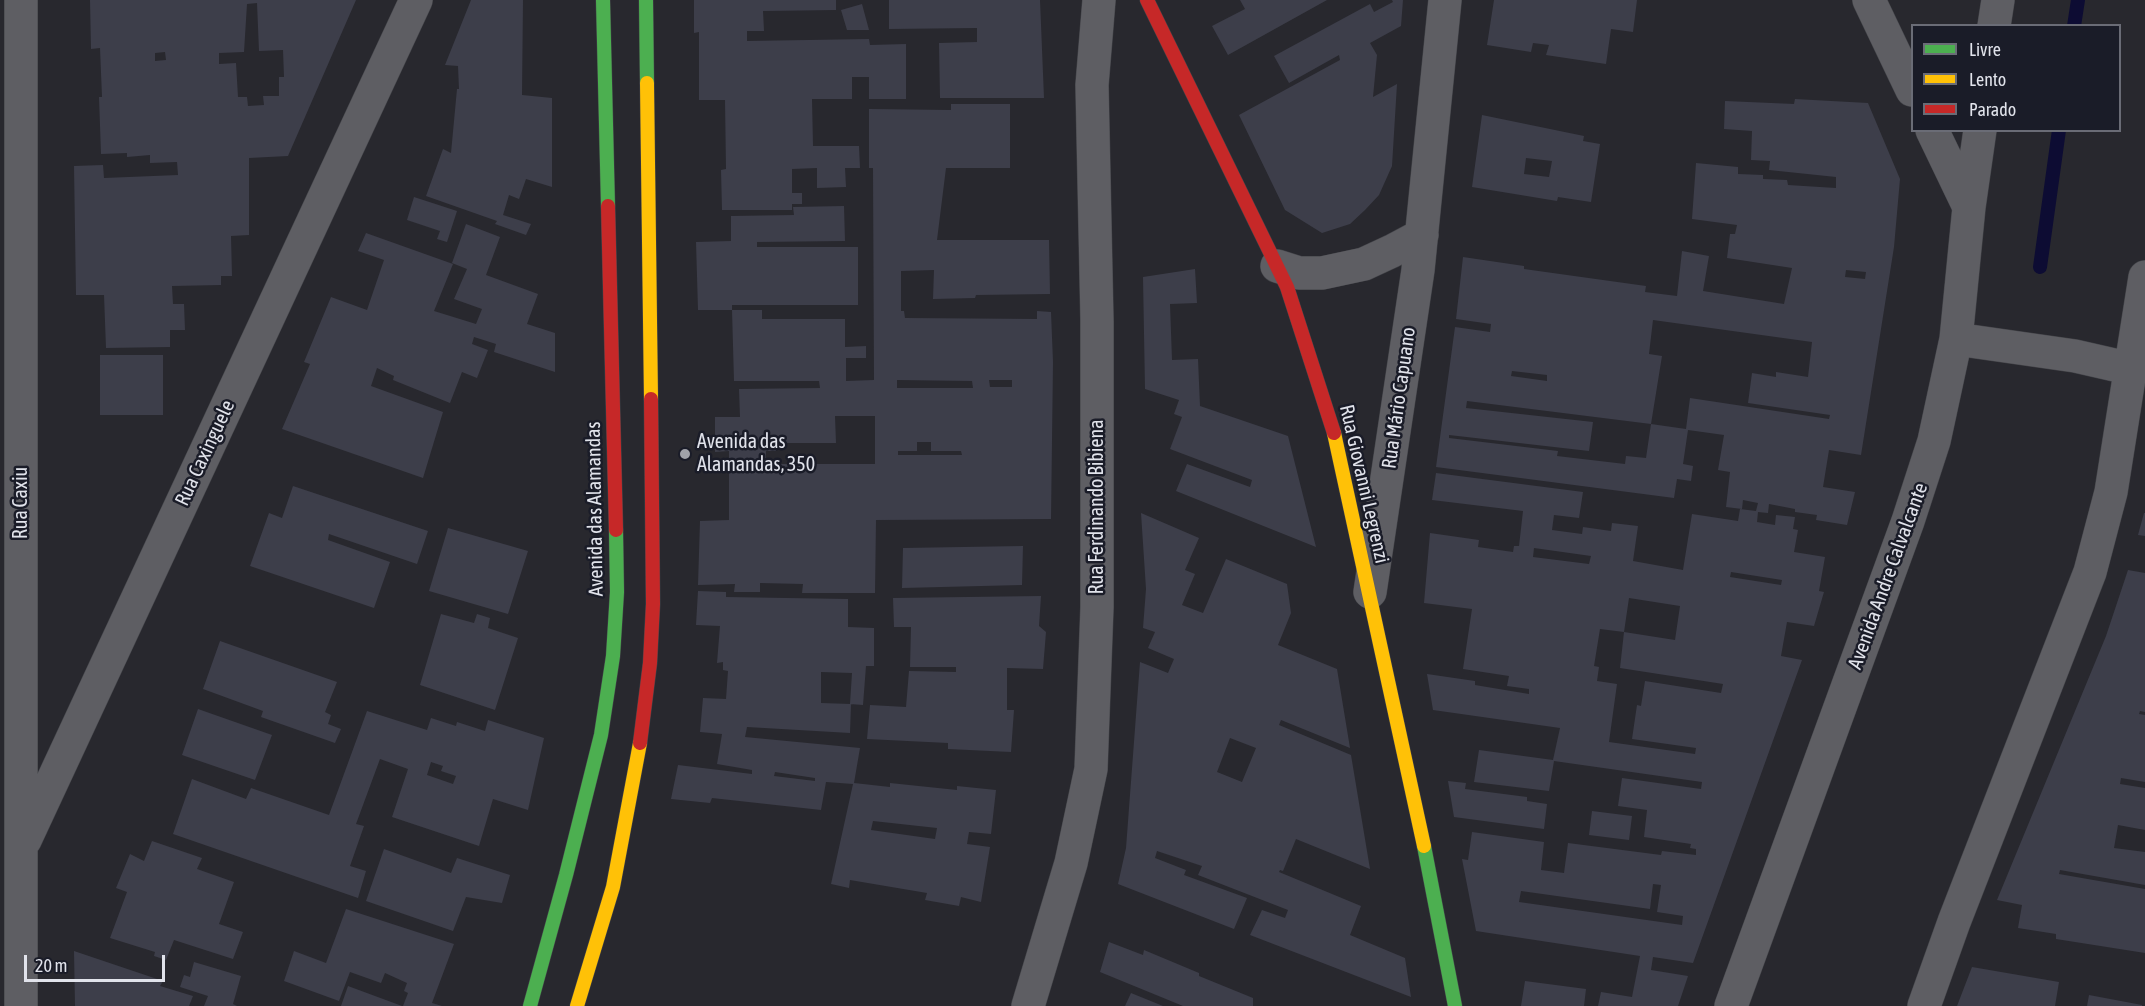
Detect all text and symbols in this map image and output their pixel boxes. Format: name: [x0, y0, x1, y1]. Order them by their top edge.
legend: [1911, 24, 2121, 132]
text: Livre: [1969, 39, 2001, 60]
text: Lento: [1969, 69, 2006, 90]
text: Parado: [1969, 99, 2016, 120]
street label: Rua Mário Capuano: [1377, 326, 1421, 470]
street label: Rua Caxinguele: [170, 396, 240, 510]
street label: Rua Giovanni Legrenzi: [1334, 402, 1394, 566]
street label: Rua Ferdinando Bibiena: [1085, 420, 1109, 594]
street label: Avenida das Alamandas: [581, 421, 609, 597]
place label: Avenida das Alamandas, 350: [697, 430, 815, 477]
marker: Avenida das Alamandas, 350: [678, 447, 692, 461]
street label: Rua Caxiu: [9, 467, 33, 539]
street label: Avenida Andre Calvalcante: [1843, 480, 1933, 672]
scale bar: [27, 943, 168, 981]
text: 20 m: [35, 955, 67, 976]

